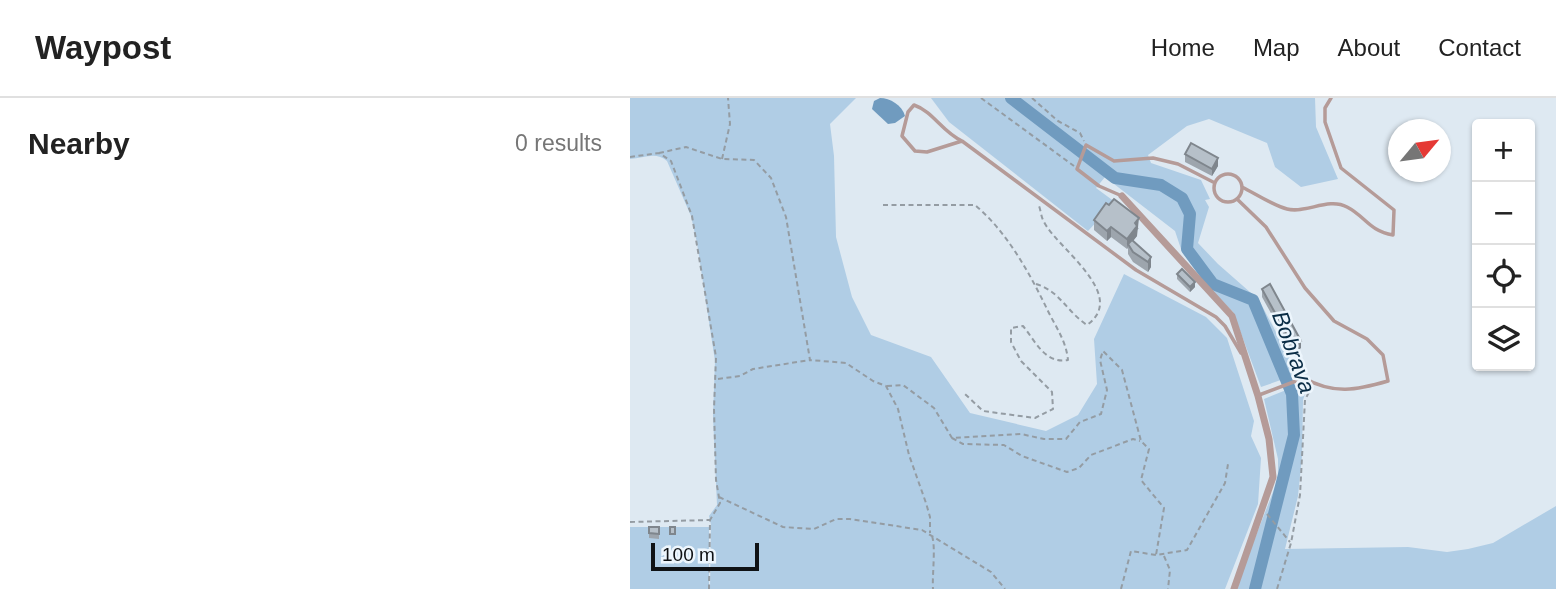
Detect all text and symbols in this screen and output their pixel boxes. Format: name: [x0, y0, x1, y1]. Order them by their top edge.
text: Waypost: [35, 29, 171, 66]
text: Home: [1151, 34, 1215, 61]
text: Map: [1253, 34, 1300, 61]
text: About: [1338, 34, 1400, 61]
text: Contact: [1438, 34, 1521, 61]
north arrow: [1388, 119, 1451, 182]
map controls: [1472, 119, 1535, 371]
button: +: [1472, 119, 1535, 182]
text: Nearby: [28, 127, 130, 160]
text: 0 results: [515, 130, 602, 156]
button: −: [1472, 182, 1535, 245]
button: locate: [1472, 245, 1535, 308]
water label: Bobrava: [1267, 307, 1321, 397]
button: layers: [1472, 308, 1535, 371]
scale bar: [651, 540, 760, 572]
text: 100 m: [662, 544, 715, 565]

